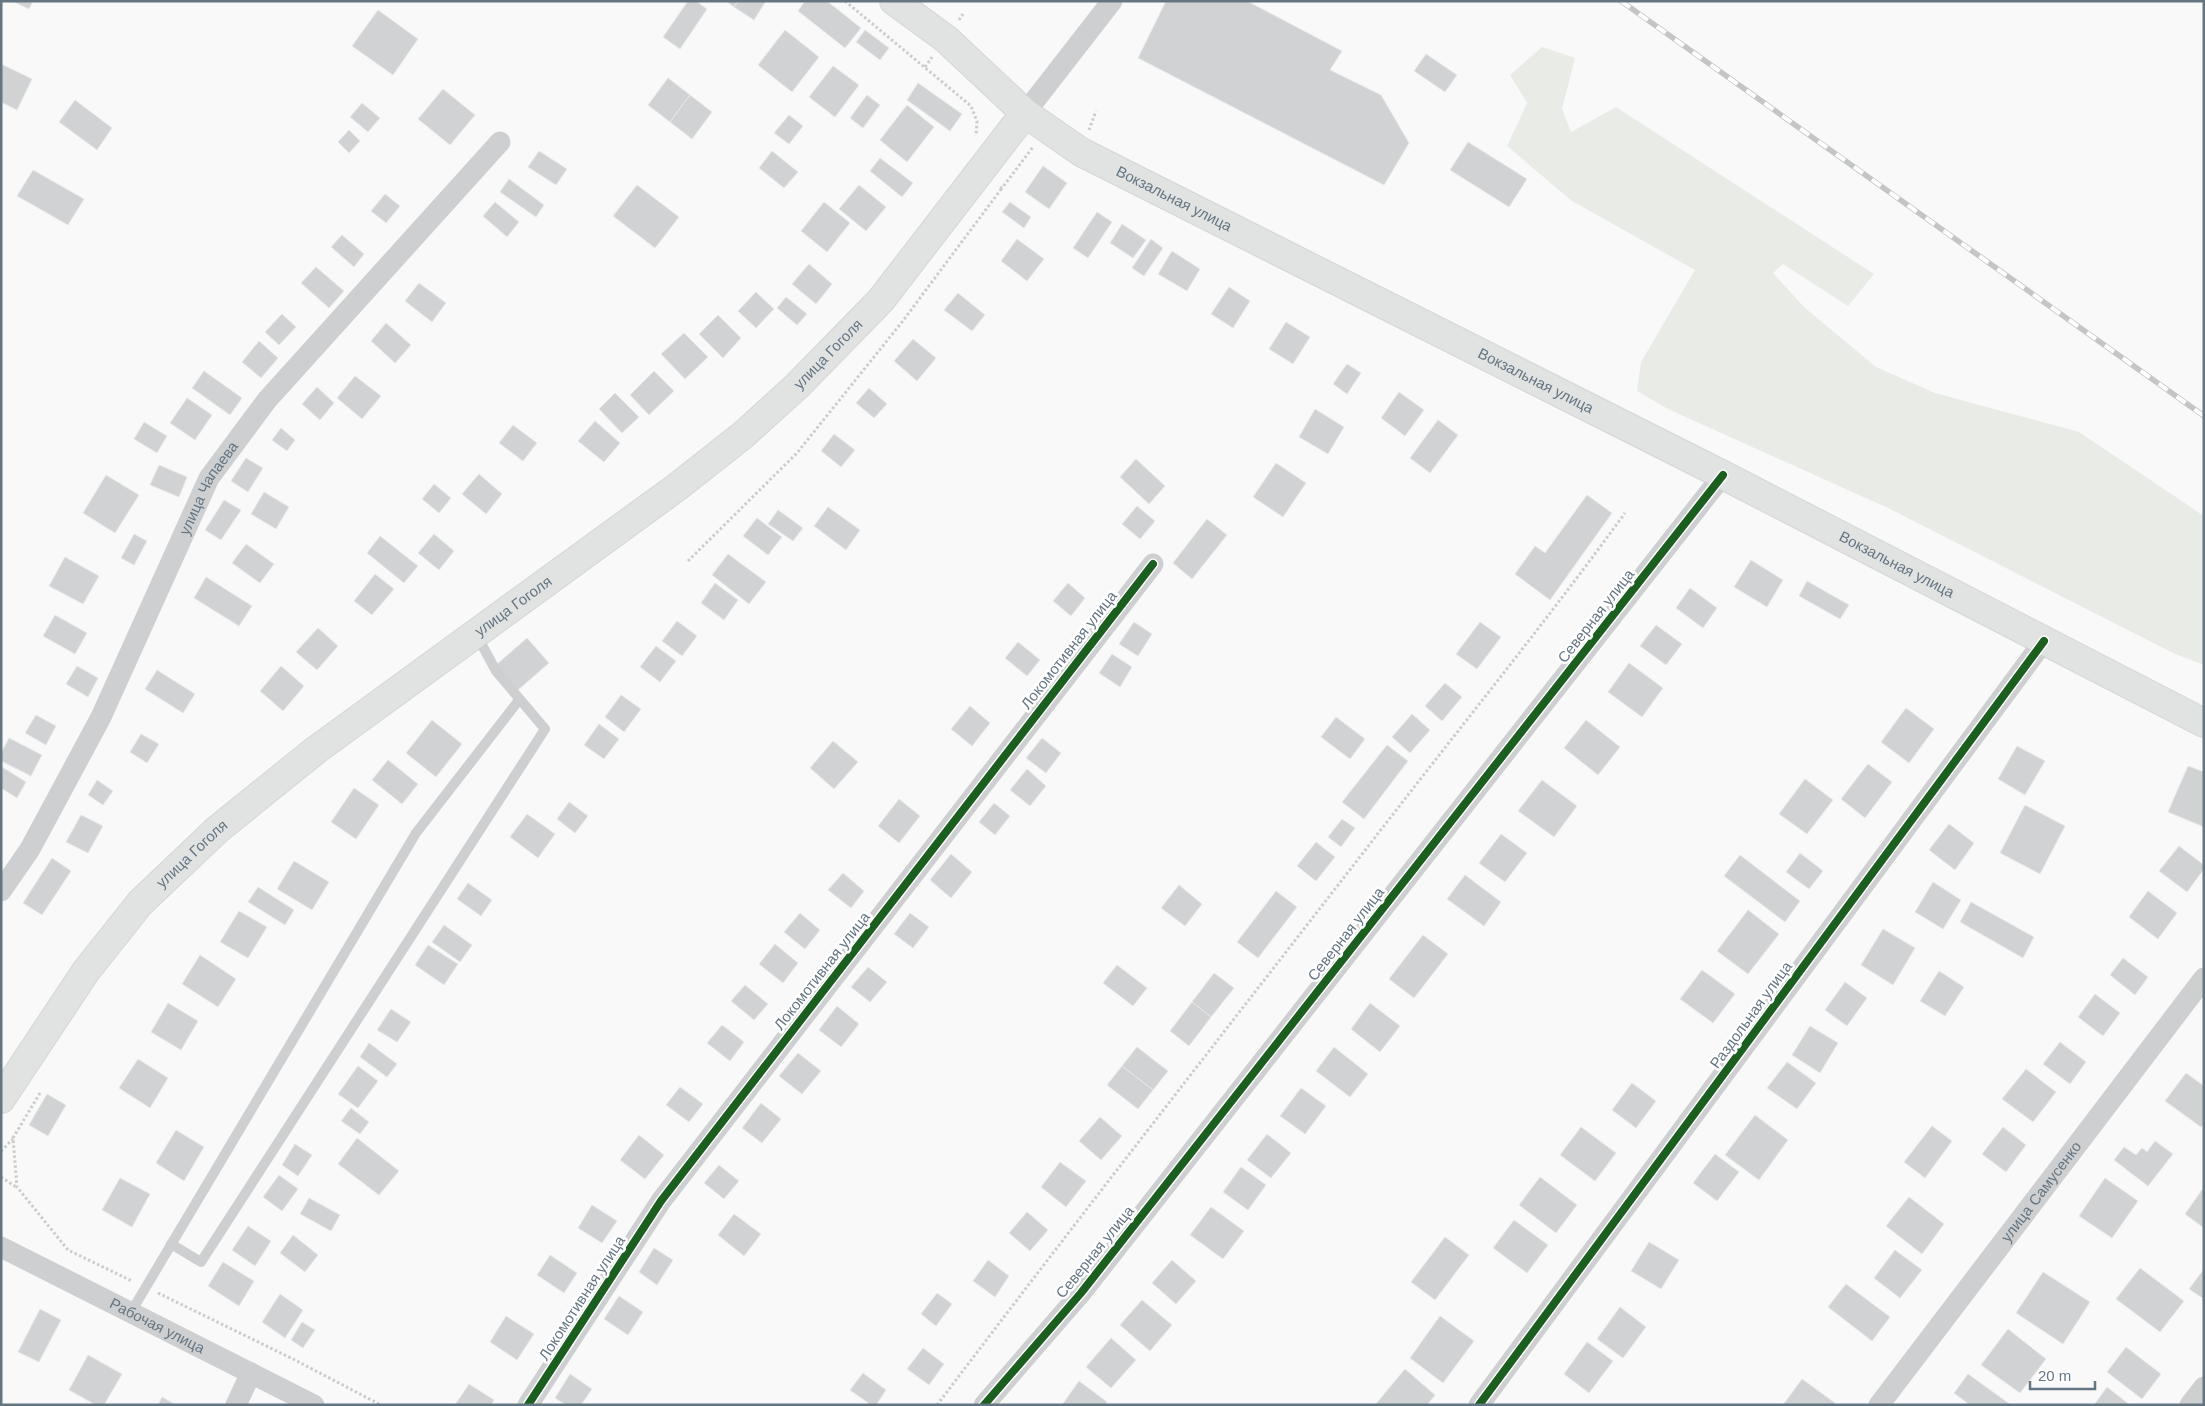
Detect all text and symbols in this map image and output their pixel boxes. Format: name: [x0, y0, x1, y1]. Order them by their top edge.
street label: Вокзальная улица: [1114, 162, 1235, 235]
street label: улица Гоголя: [790, 315, 866, 392]
street label: Вокзальная улица: [1475, 344, 1597, 417]
street label: улица Чапаева: [175, 437, 242, 537]
street label: Вокзальная улица: [1837, 527, 1958, 601]
street label: Северная улица: [1554, 565, 1638, 666]
street label: улица Гоголя: [471, 572, 555, 640]
street label: Локомотивная улица: [1017, 587, 1120, 712]
street label: улица Гоголя: [153, 816, 230, 891]
street label: Северная улица: [1304, 883, 1388, 984]
street label: Локомотивная улица: [770, 908, 873, 1033]
street label: Раздольная улица: [1706, 958, 1795, 1071]
street label: улица Самусенко: [1997, 1138, 2085, 1245]
street label: Северная улица: [1052, 1202, 1137, 1301]
street label: Локомотивная улица: [535, 1232, 629, 1363]
street label: Рабочая улица: [107, 1294, 208, 1357]
scale bar: [2030, 1358, 2095, 1390]
text: 20 m: [2038, 1367, 2071, 1384]

